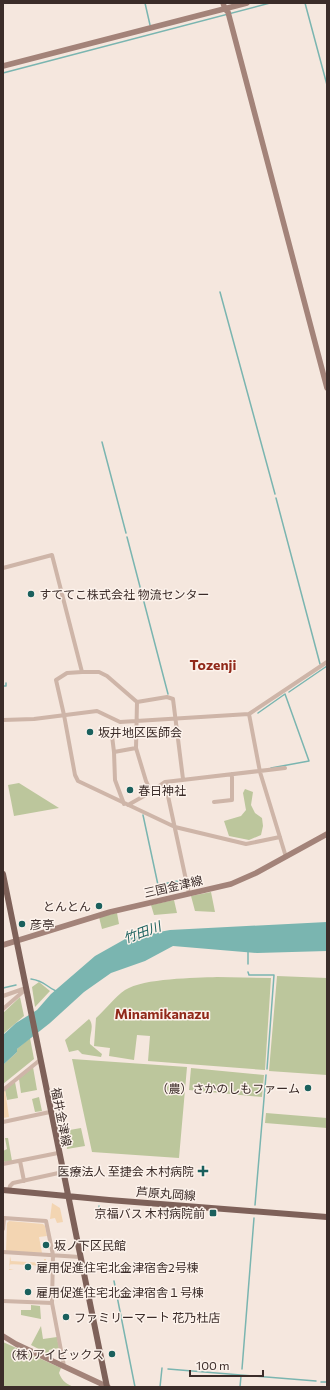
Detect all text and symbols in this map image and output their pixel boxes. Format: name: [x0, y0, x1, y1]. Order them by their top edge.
place label: すててこ株式会社 物流センター: [39, 587, 209, 601]
marker: すててこ株式会社 物流センター: [26, 589, 36, 599]
district label: Tozenji: [190, 656, 236, 673]
place label: 坂井地区医師会: [98, 725, 182, 739]
marker: 坂井地区医師会: [85, 727, 95, 737]
place label: 春日神社: [138, 783, 186, 797]
marker: 春日神社: [125, 785, 135, 795]
street label: 三国金津線: [142, 872, 204, 900]
place label: とんとん: [43, 899, 91, 913]
marker: とんとん: [94, 901, 104, 911]
place label: 彦亭: [30, 917, 54, 931]
water label: 竹田川: [121, 917, 165, 946]
marker: 彦亭: [17, 919, 27, 929]
district label: Minamikanazu: [114, 1005, 210, 1022]
place label: （農）さかのしもファーム: [156, 1081, 300, 1095]
marker: （農）さかのしもファーム: [303, 1083, 313, 1093]
street label: 福井金津線: [49, 1086, 75, 1148]
place label: 医療法人 至捷会 木村病院: [57, 1164, 194, 1178]
marker: 医療法人 至捷会 木村病院: [197, 1165, 209, 1177]
street label: 芦原丸岡線: [136, 1184, 196, 1202]
place label: 京福バス 木村病院前: [95, 1206, 205, 1220]
marker: 京福バス 木村病院前: [208, 1208, 218, 1218]
place label: 坂ノ下区民館: [54, 1238, 126, 1252]
marker: 坂ノ下区民館: [41, 1240, 51, 1250]
place label: 雇用促進住宅北金津宿舎2号棟: [36, 1260, 199, 1274]
marker: 雇用促進住宅北金津宿舎2号棟: [23, 1262, 33, 1272]
place label: 雇用促進住宅北金津宿舎１号棟: [36, 1285, 204, 1299]
marker: 雇用促進住宅北金津宿舎１号棟: [23, 1287, 33, 1297]
place label: ファミリーマート 花乃杜店: [74, 1310, 220, 1324]
marker: ファミリーマート 花乃杜店: [61, 1312, 71, 1322]
place label: (株)アイビックス: [12, 1347, 104, 1361]
marker: (株)アイビックス: [107, 1349, 117, 1359]
scale bar: [190, 1352, 263, 1378]
text: 100 m: [196, 1358, 230, 1372]

